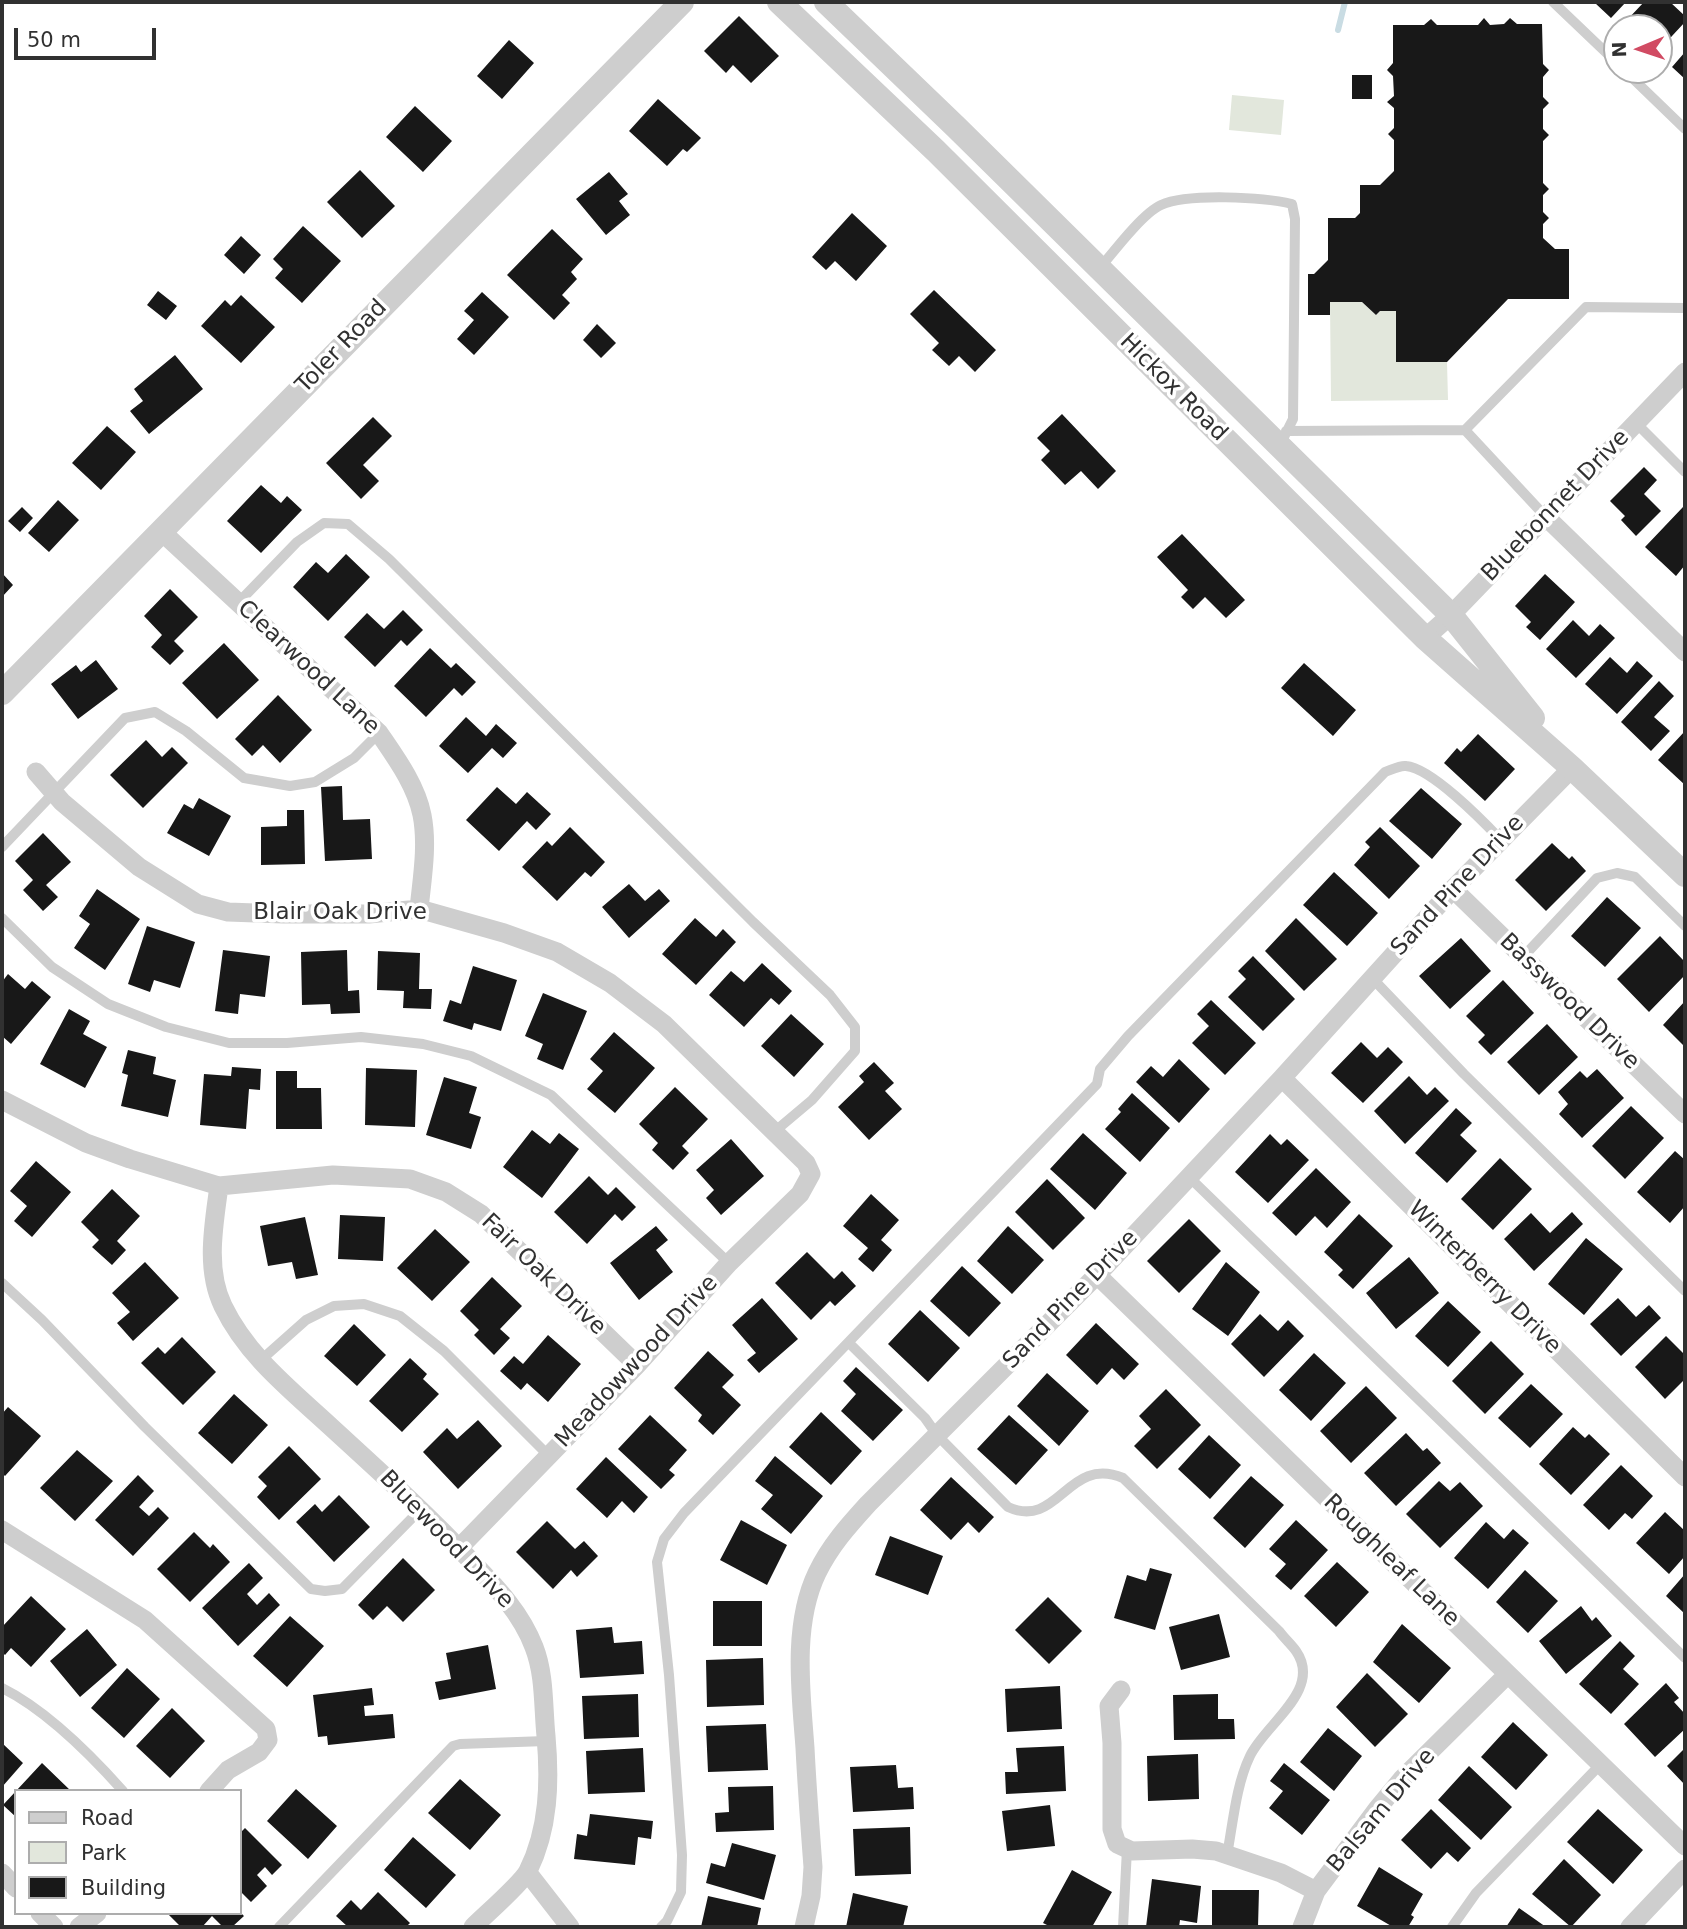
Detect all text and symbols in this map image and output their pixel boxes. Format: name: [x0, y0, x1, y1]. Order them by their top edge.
scale bar: [18, 14, 159, 58]
north arrow: [1603, 14, 1673, 84]
text: 50 m: [27, 28, 81, 52]
text: N: [1608, 41, 1630, 58]
street label: Toler Road: [291, 295, 393, 399]
street label: Hickox Road: [1113, 328, 1233, 448]
street label: Bluebonnet Drive: [1476, 424, 1636, 588]
street label: Clearwood Lane: [231, 595, 385, 741]
street label: Sand Pine Drive: [1386, 810, 1530, 962]
street label: Blair Oak Drive: [253, 899, 427, 927]
street label: Basswood Drive: [1493, 928, 1645, 1076]
street label: Winterberry Drive: [1402, 1196, 1566, 1360]
street label: Fair Oak Drive: [475, 1209, 611, 1341]
street label: Sand Pine Drive: [998, 1225, 1144, 1375]
street label: Meadowwood Drive: [550, 1270, 724, 1454]
street label: Bluewood Drive: [373, 1465, 519, 1615]
street label: Roughleaf Lane: [1317, 1489, 1465, 1633]
street label: Balsam Drive: [1322, 1743, 1442, 1879]
legend: [14, 1789, 242, 1915]
text: Road: [81, 1806, 134, 1830]
text: Park: [81, 1841, 126, 1865]
text: Building: [81, 1876, 166, 1900]

